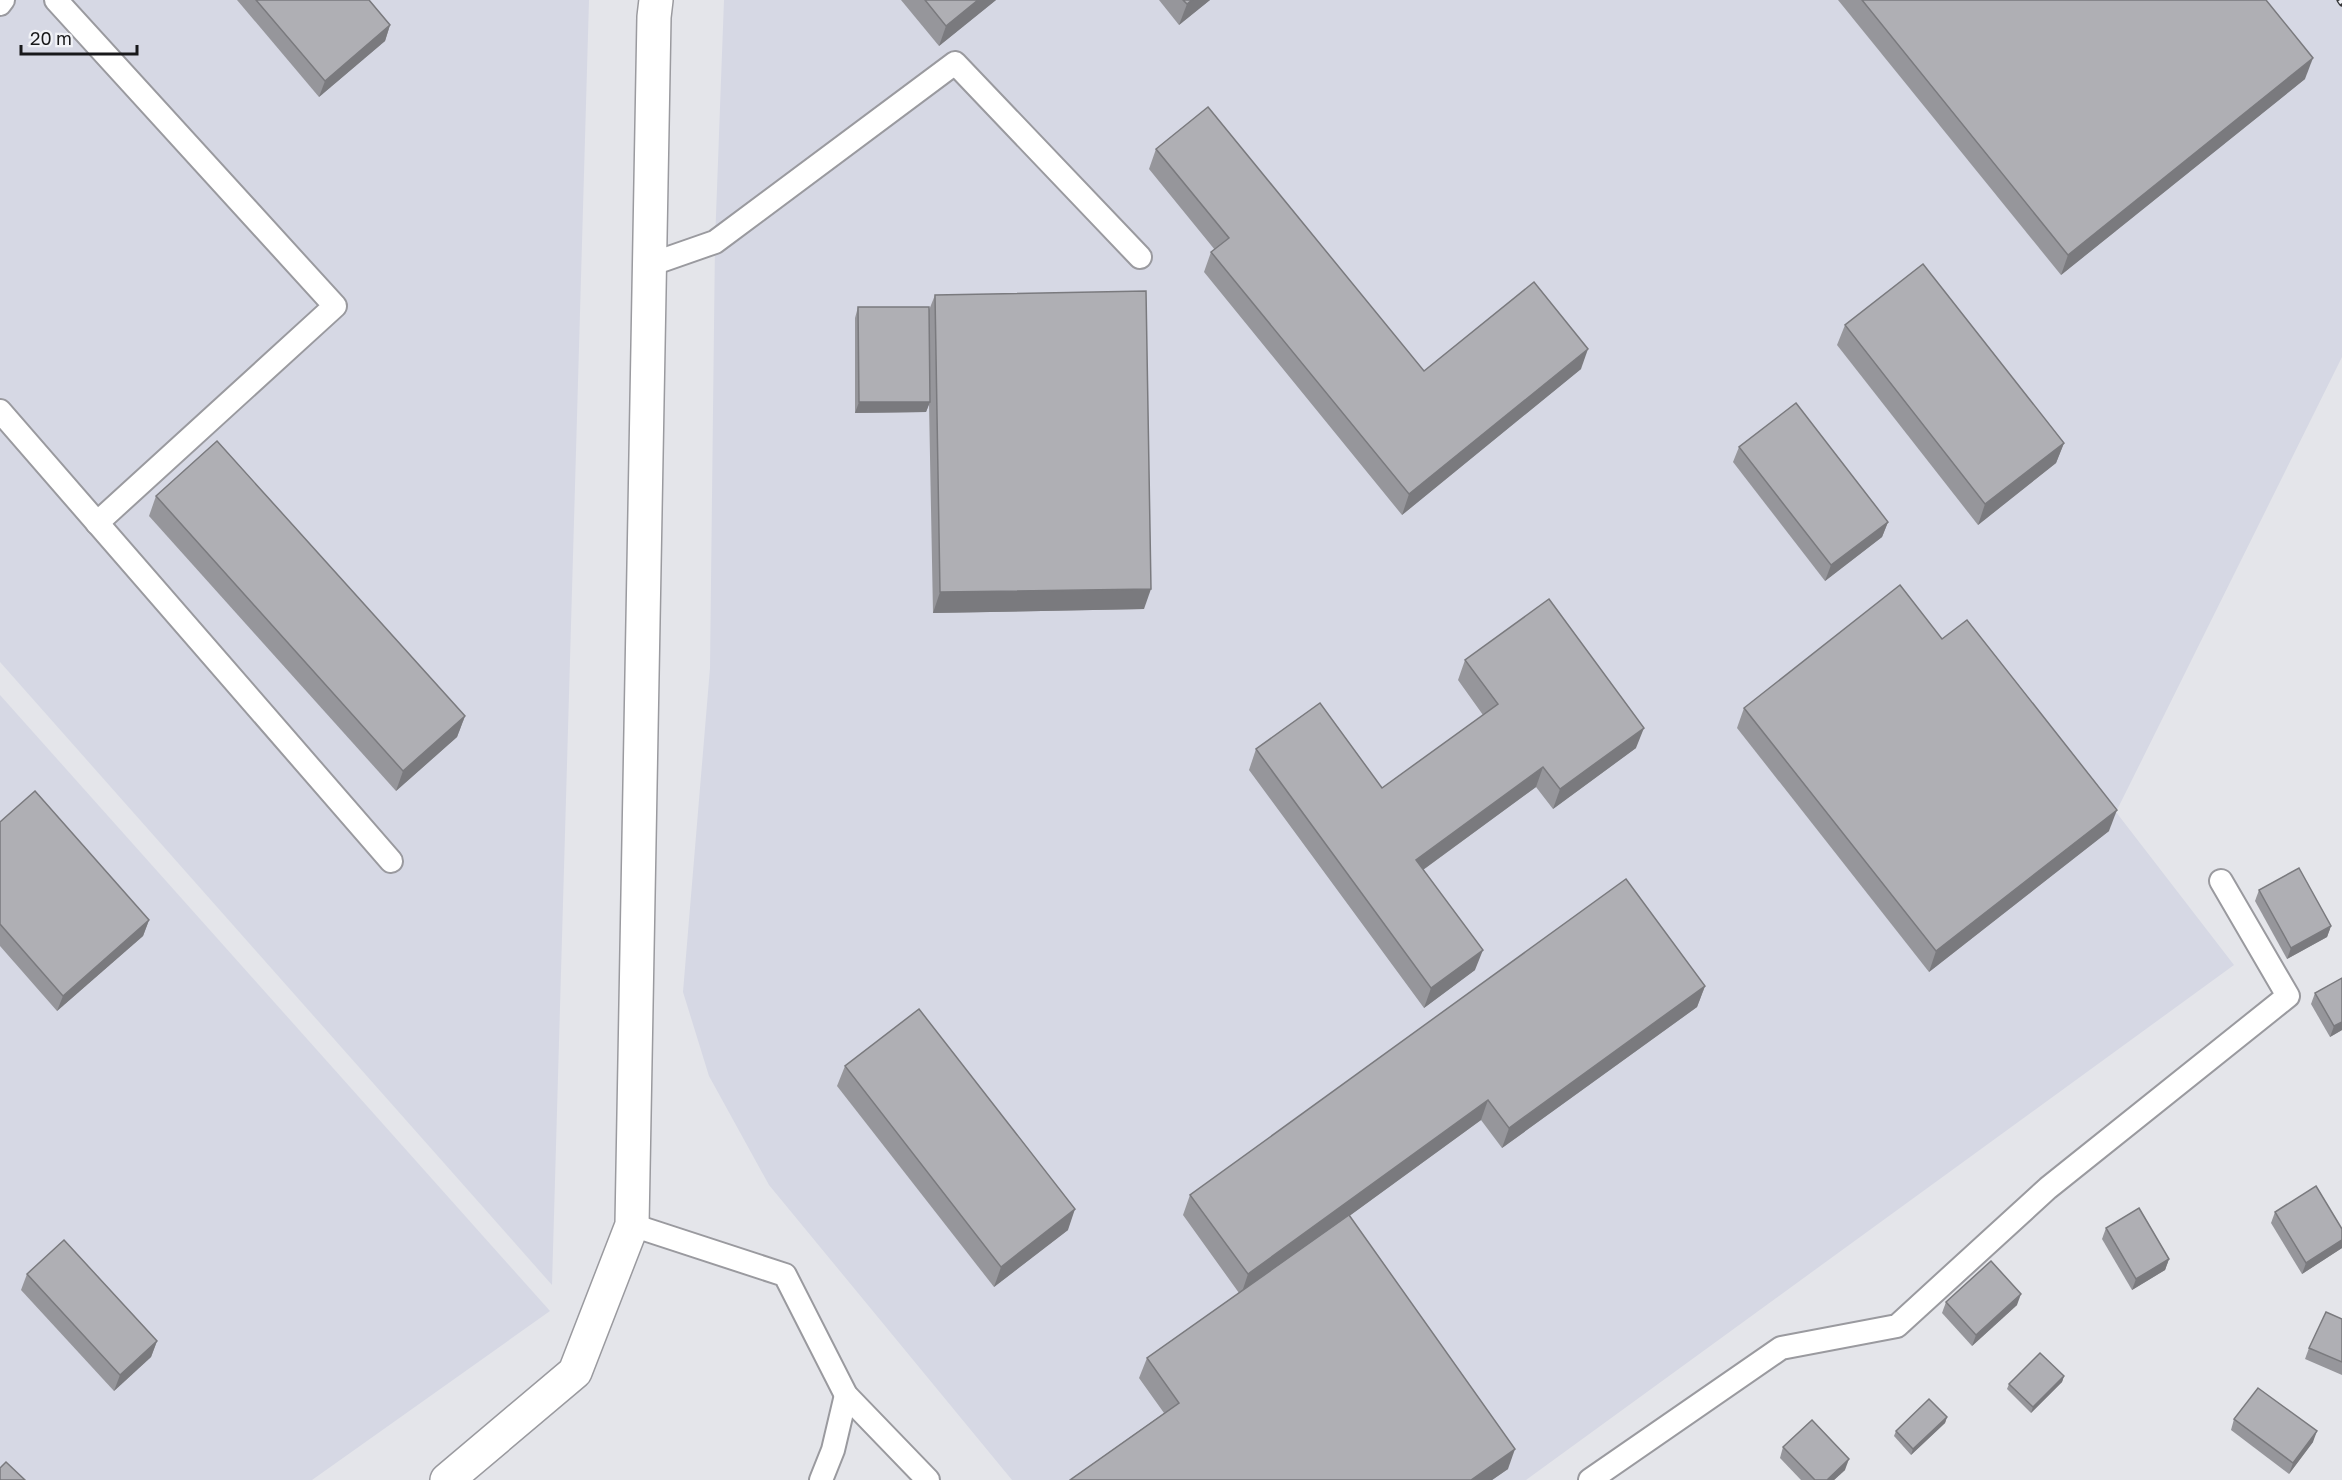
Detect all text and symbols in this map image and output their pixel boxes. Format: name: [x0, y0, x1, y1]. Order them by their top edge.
scale bar: [21, 18, 136, 56]
text: 20 m: [30, 27, 72, 49]

